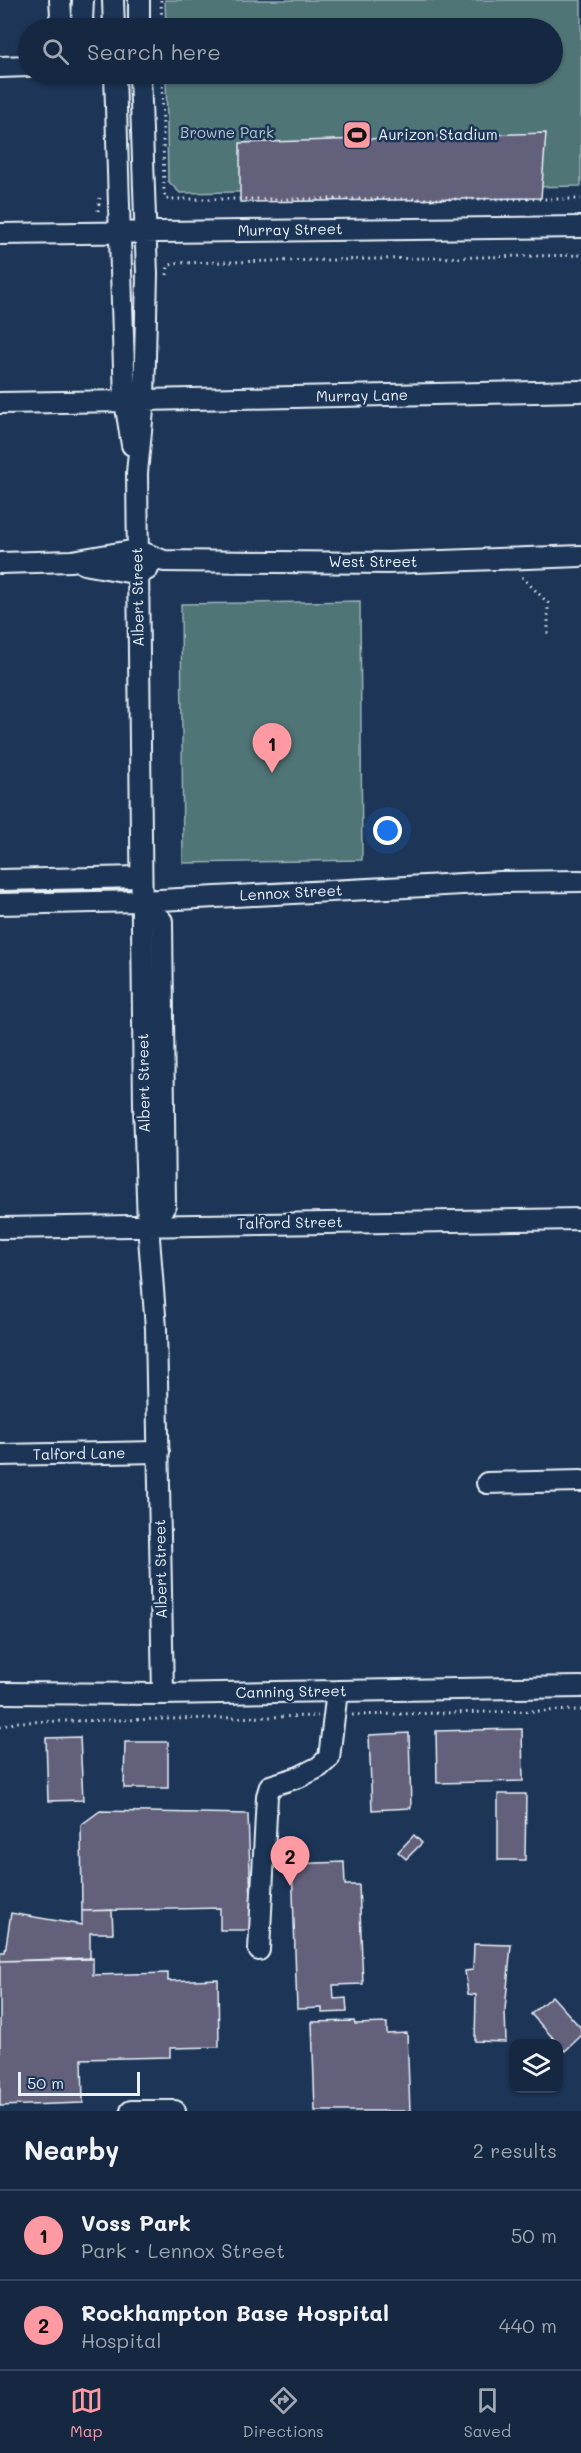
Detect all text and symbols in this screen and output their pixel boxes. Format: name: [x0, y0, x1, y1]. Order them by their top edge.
search box: [18, 18, 563, 84]
icon: search: [39, 35, 72, 68]
text: Search here: [87, 37, 221, 66]
sports icon: Aurizon Stadium: [341, 119, 373, 151]
park label: Browne Park: [180, 122, 274, 142]
place label: Aurizon Stadium: [378, 124, 498, 144]
street label: Murray Street: [237, 218, 343, 240]
street label: Murray Lane: [316, 384, 408, 406]
street label: Albert Street: [126, 547, 148, 647]
street label: West Street: [329, 551, 417, 571]
pin: 1: [252, 724, 292, 773]
your location: [373, 816, 402, 845]
street label: Lennox Street: [239, 879, 343, 905]
street label: Albert Street: [132, 1033, 154, 1133]
street label: Talford Street: [237, 1211, 343, 1233]
street label: Talford Lane: [32, 1442, 126, 1464]
street label: Albert Street: [149, 1519, 171, 1619]
street label: Canning Street: [235, 1680, 347, 1702]
pin: 2: [270, 1836, 310, 1886]
map controls: [509, 2039, 563, 2093]
button: layers: [509, 2039, 563, 2093]
scale bar: [18, 2069, 140, 2096]
text: 50 m: [27, 2072, 64, 2093]
text: Nearby: [24, 2133, 119, 2167]
text: 2 results: [473, 2137, 557, 2163]
text: Voss Park: [81, 2208, 191, 2237]
text: 1: [39, 2222, 48, 2248]
text: 50 m: [511, 2222, 557, 2248]
text: Park · Lennox Street: [81, 2237, 285, 2263]
text: Rockhampton Base Hospital: [81, 2298, 389, 2327]
text: 2: [38, 2312, 49, 2338]
text: 440 m: [499, 2312, 557, 2338]
text: Hospital: [81, 2327, 162, 2353]
tab: Map: [70, 2384, 103, 2441]
tab: Directions: [243, 2384, 324, 2441]
tab: Saved: [464, 2384, 511, 2441]

